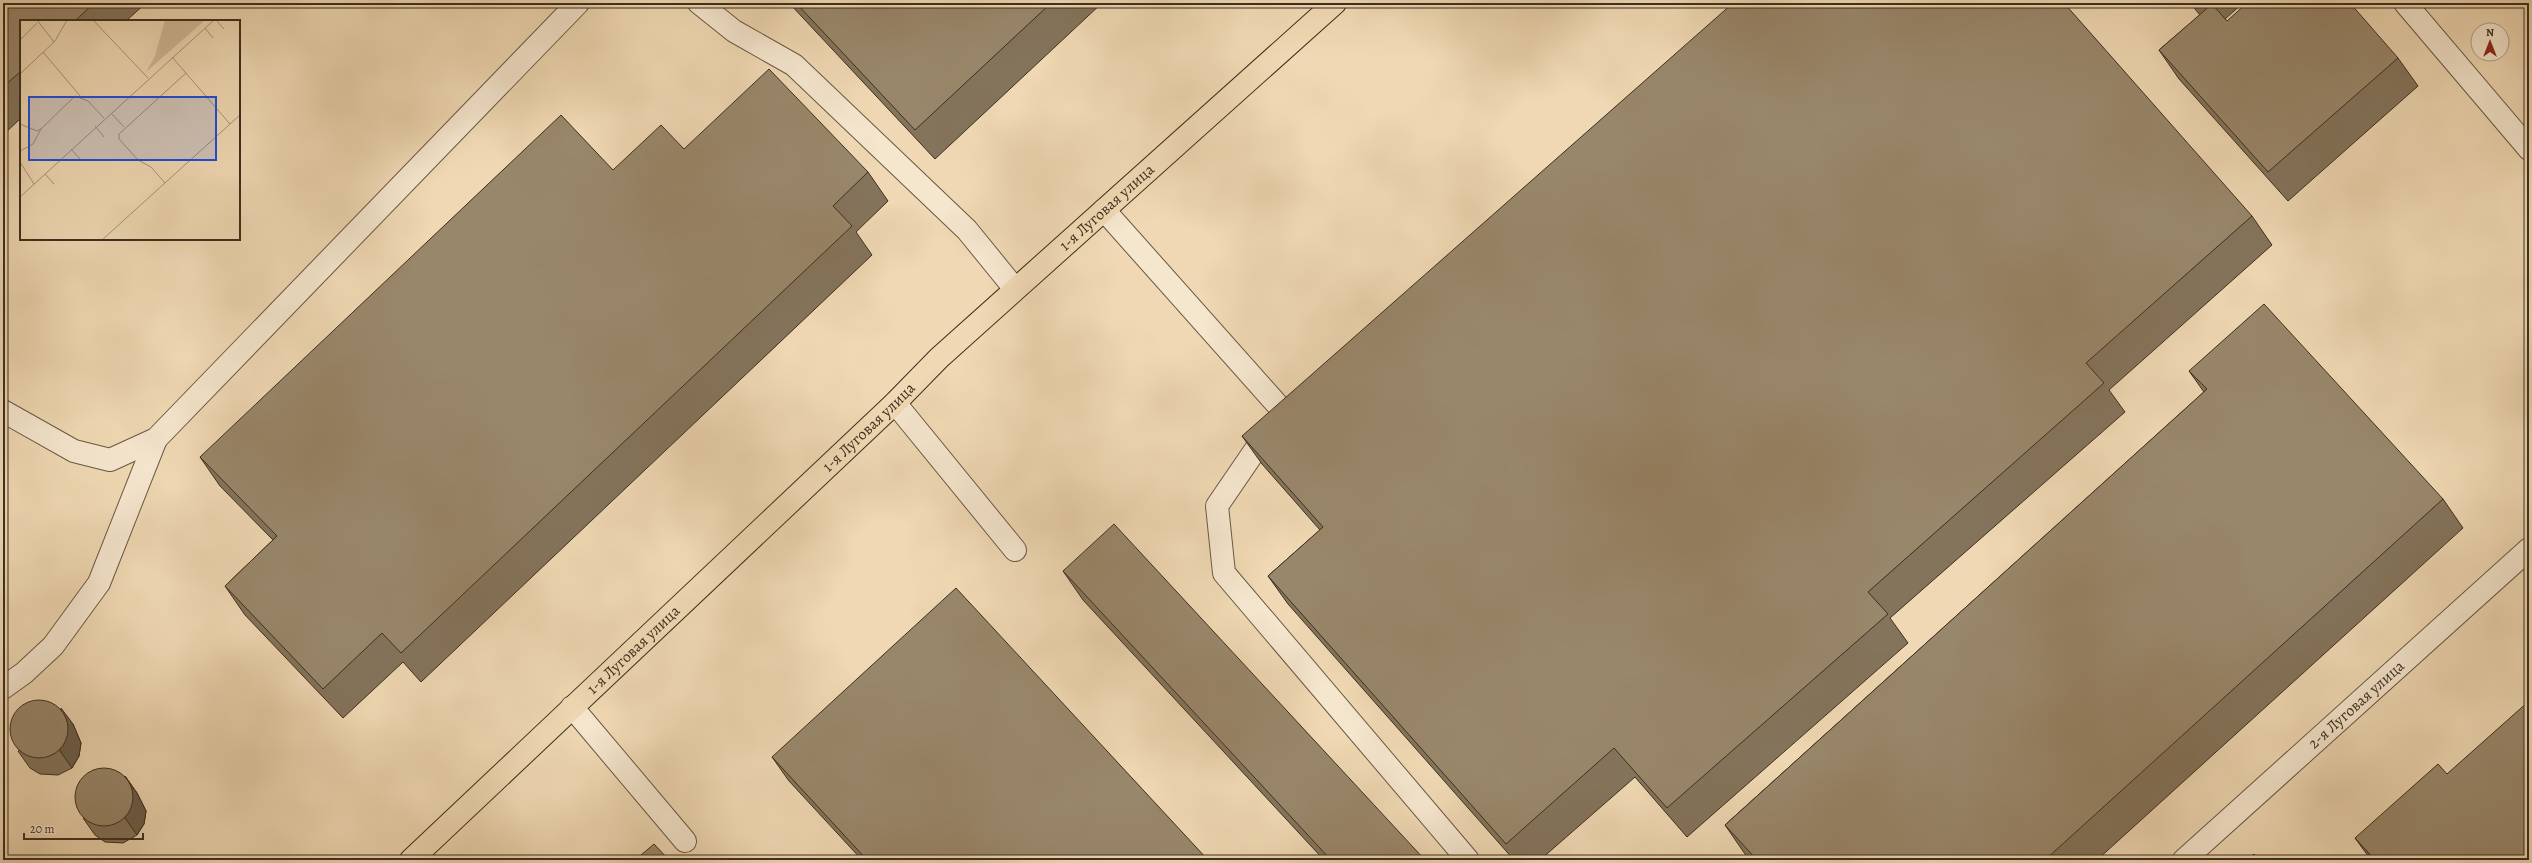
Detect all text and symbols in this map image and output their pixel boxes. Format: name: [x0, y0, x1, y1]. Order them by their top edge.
inset map: [20, 20, 240, 240]
north arrow: [2470, 22, 2510, 62]
text: N: [2486, 25, 2494, 40]
street label: 1-я Луговая улица: [1054, 159, 1160, 256]
street label: 1-я Луговая улица: [818, 377, 921, 477]
street label: 1-я Луговая улица: [582, 600, 685, 699]
street label: 2-я Луговая улица: [2303, 655, 2410, 754]
scale bar: [24, 815, 143, 841]
text: 20 m: [30, 821, 54, 837]

